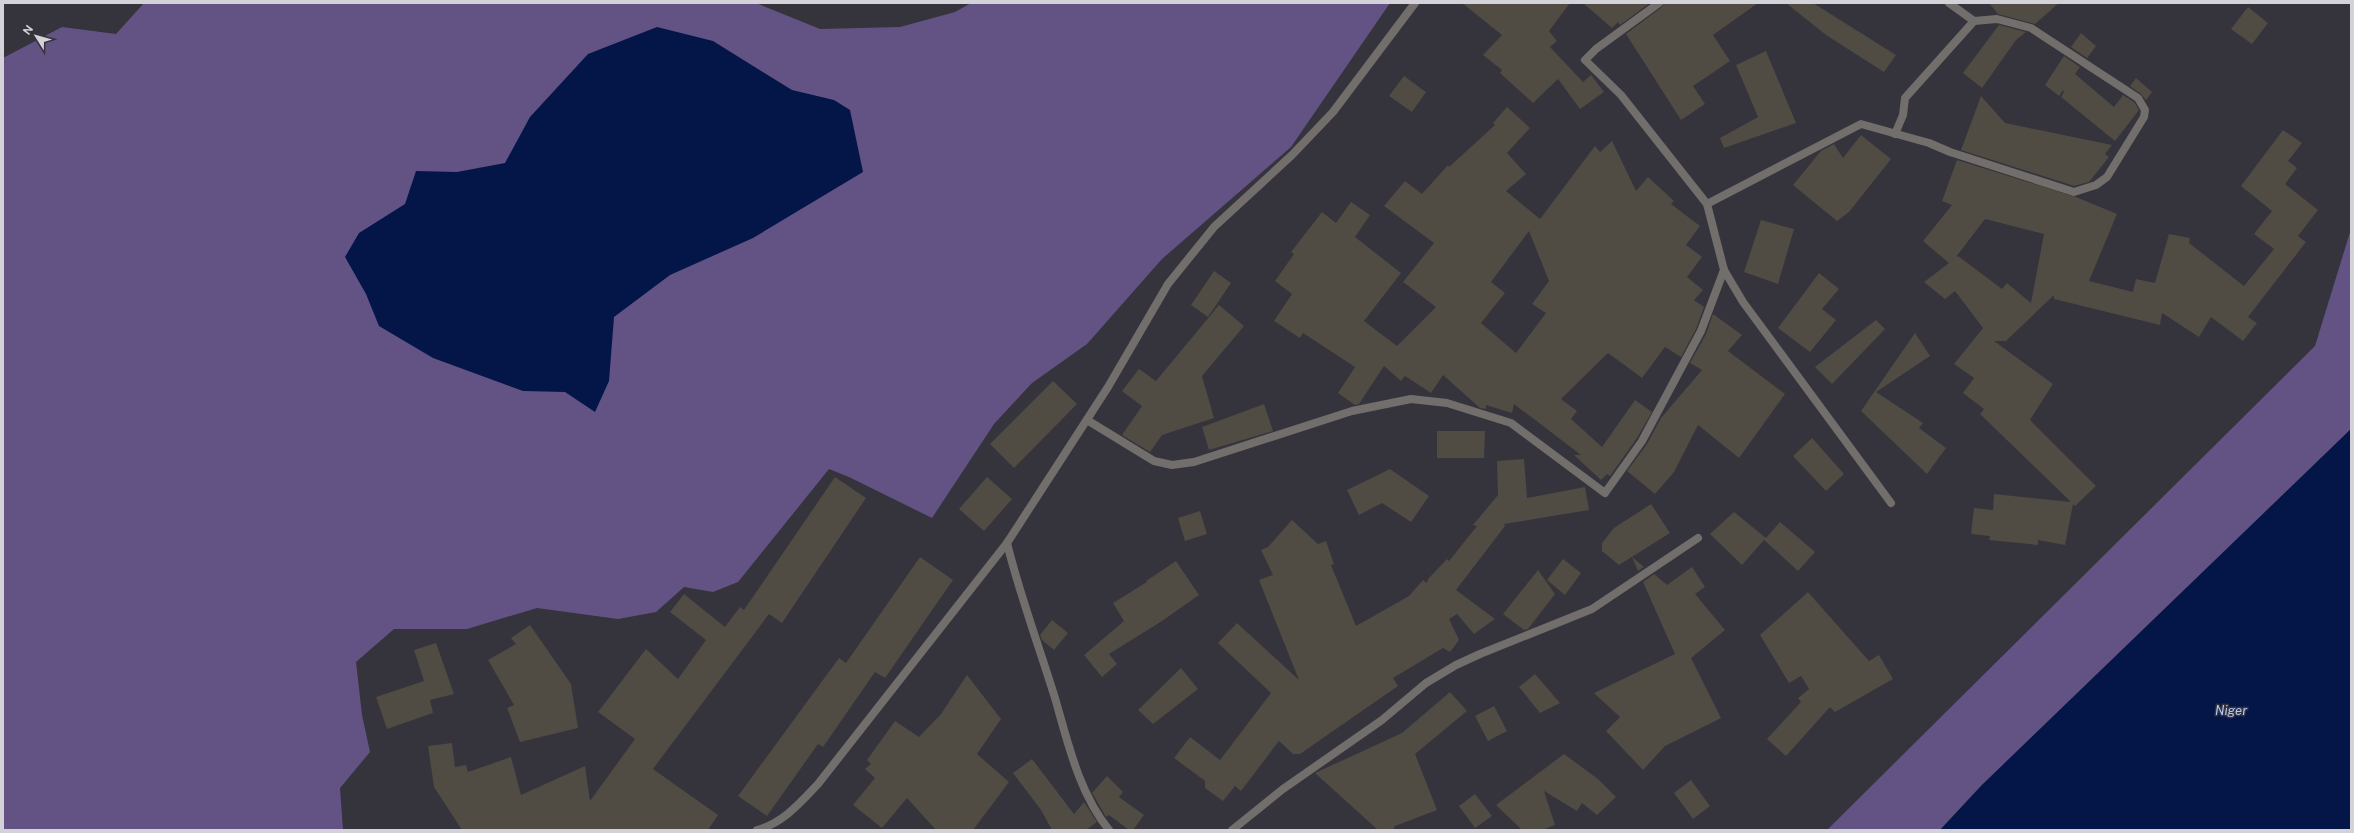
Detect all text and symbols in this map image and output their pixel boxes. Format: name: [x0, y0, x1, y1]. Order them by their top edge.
north arrow: [16, 16, 56, 56]
text: N: [21, 23, 35, 37]
water label: Niger: [2215, 703, 2247, 718]

